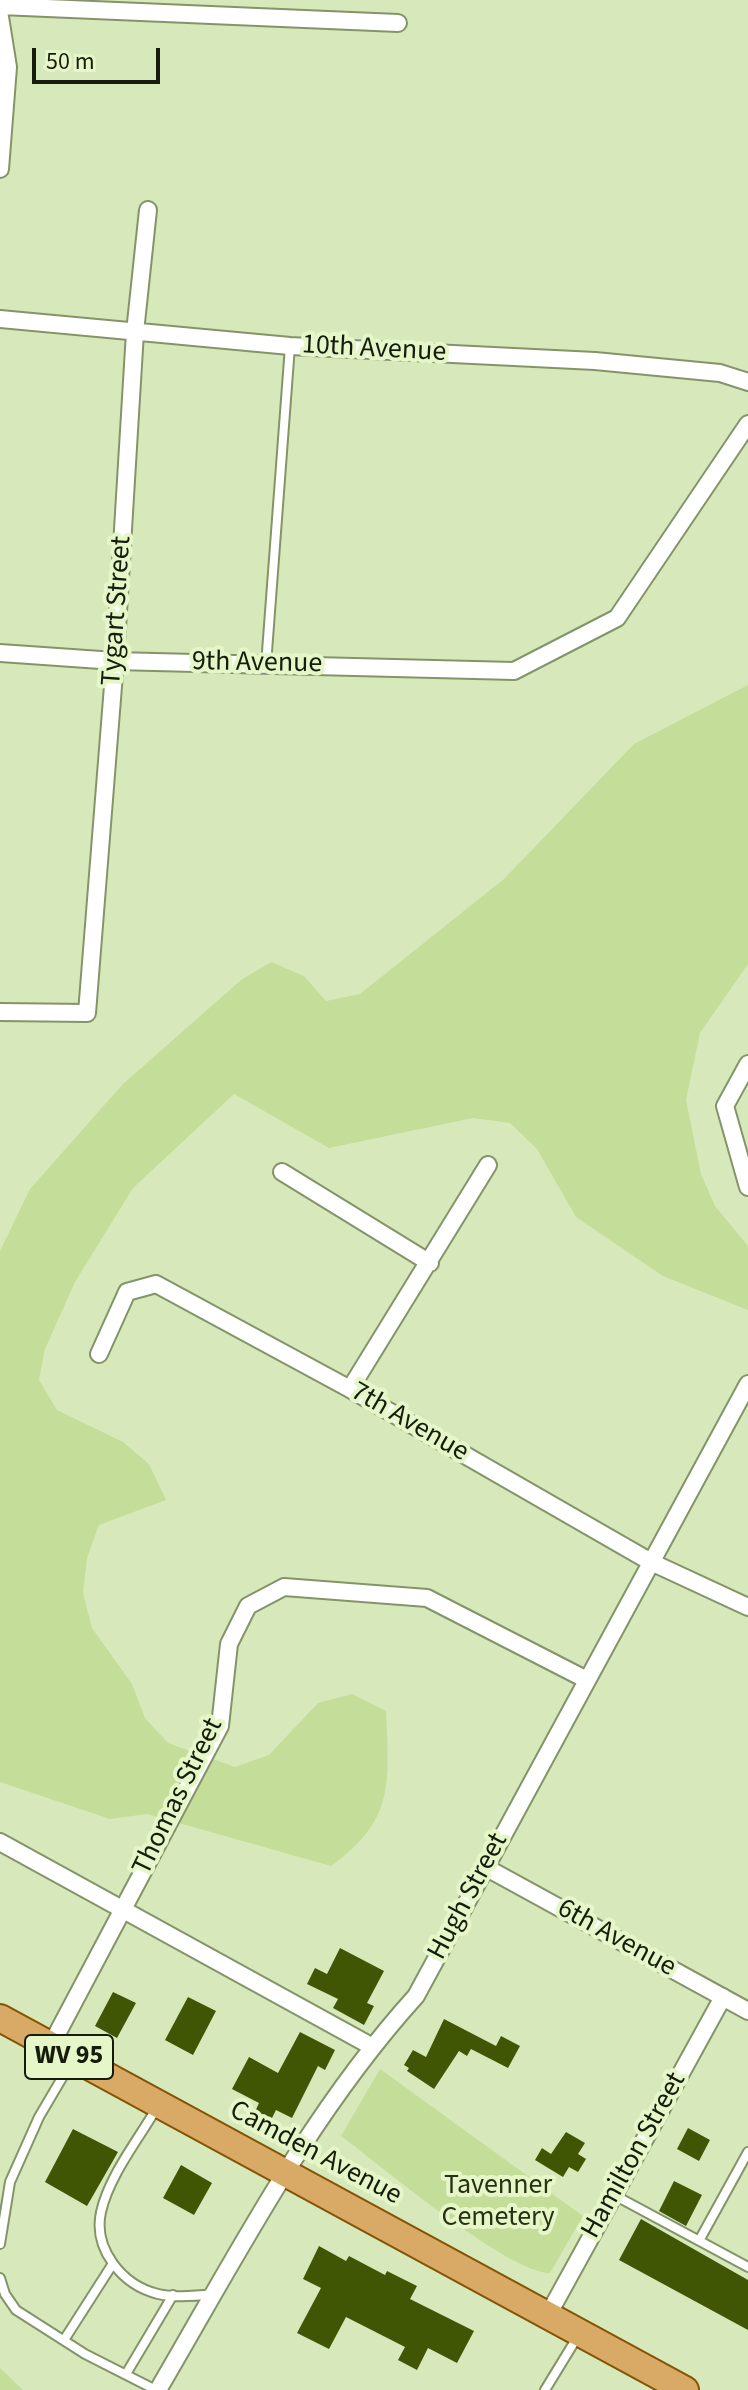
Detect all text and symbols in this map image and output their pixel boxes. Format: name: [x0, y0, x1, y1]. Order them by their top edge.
scale bar: [36, 32, 164, 82]
text: 50 m: [46, 44, 95, 79]
street label: 10th Avenue: [301, 329, 447, 371]
street label: Tygart Street: [96, 535, 140, 687]
street label: 9th Avenue: [191, 646, 323, 682]
street label: 7th Avenue: [344, 1376, 474, 1470]
street label: Thomas Street: [127, 1713, 231, 1881]
street label: Hugh Street: [422, 1828, 516, 1966]
street label: 6th Avenue: [551, 1893, 681, 1985]
road number: WV 95: [25, 2035, 113, 2079]
street label: Hamilton Street: [575, 2067, 695, 2245]
street label: Camden Avenue: [223, 2095, 407, 2213]
park label: Tavenner Cemetery: [441, 2170, 555, 2236]

